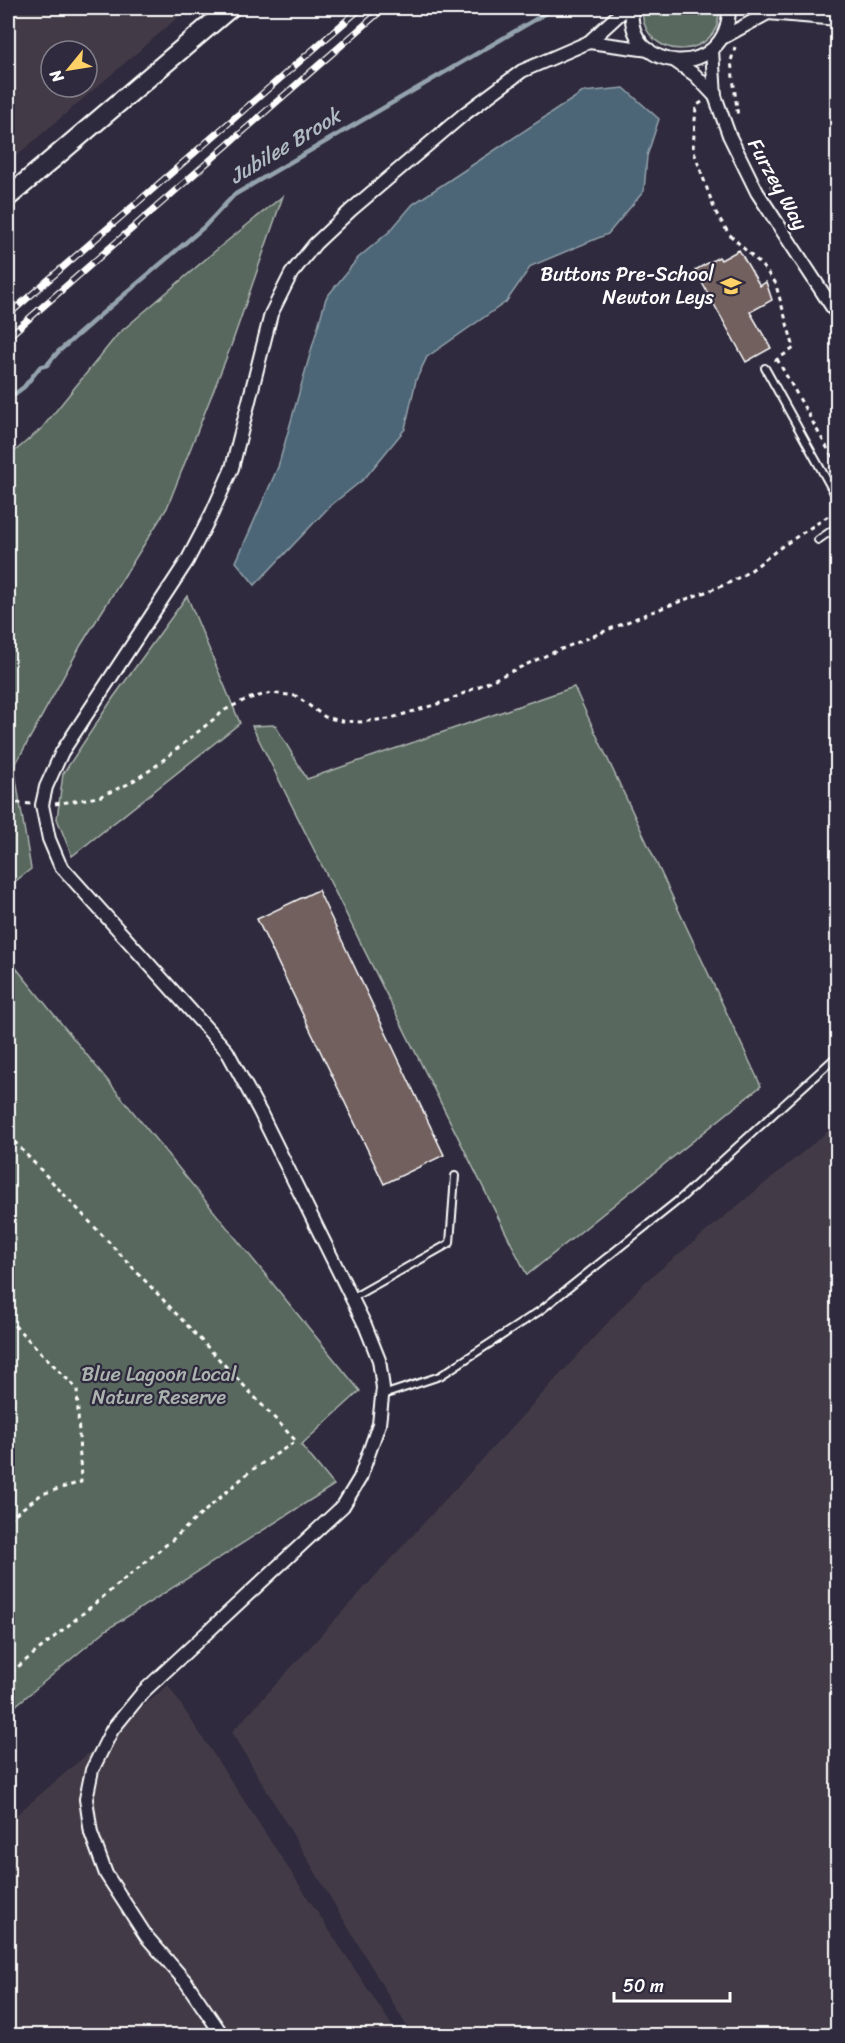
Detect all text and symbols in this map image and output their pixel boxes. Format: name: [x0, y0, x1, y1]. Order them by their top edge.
north arrow: [39, 39, 99, 99]
text: N: [41, 63, 72, 89]
water label: Jubilee Brook: [222, 96, 351, 194]
street label: Furzey Way: [738, 132, 818, 237]
place label: Buttons Pre-School Newton Leys: [541, 257, 715, 315]
school or university icon: Buttons Pre-School Newton Leys: [719, 274, 743, 298]
park label: Blue Lagoon Local Nature Reserve: [81, 1357, 238, 1415]
scale bar: [614, 1965, 730, 2003]
text: 50 m: [623, 1970, 664, 2002]

